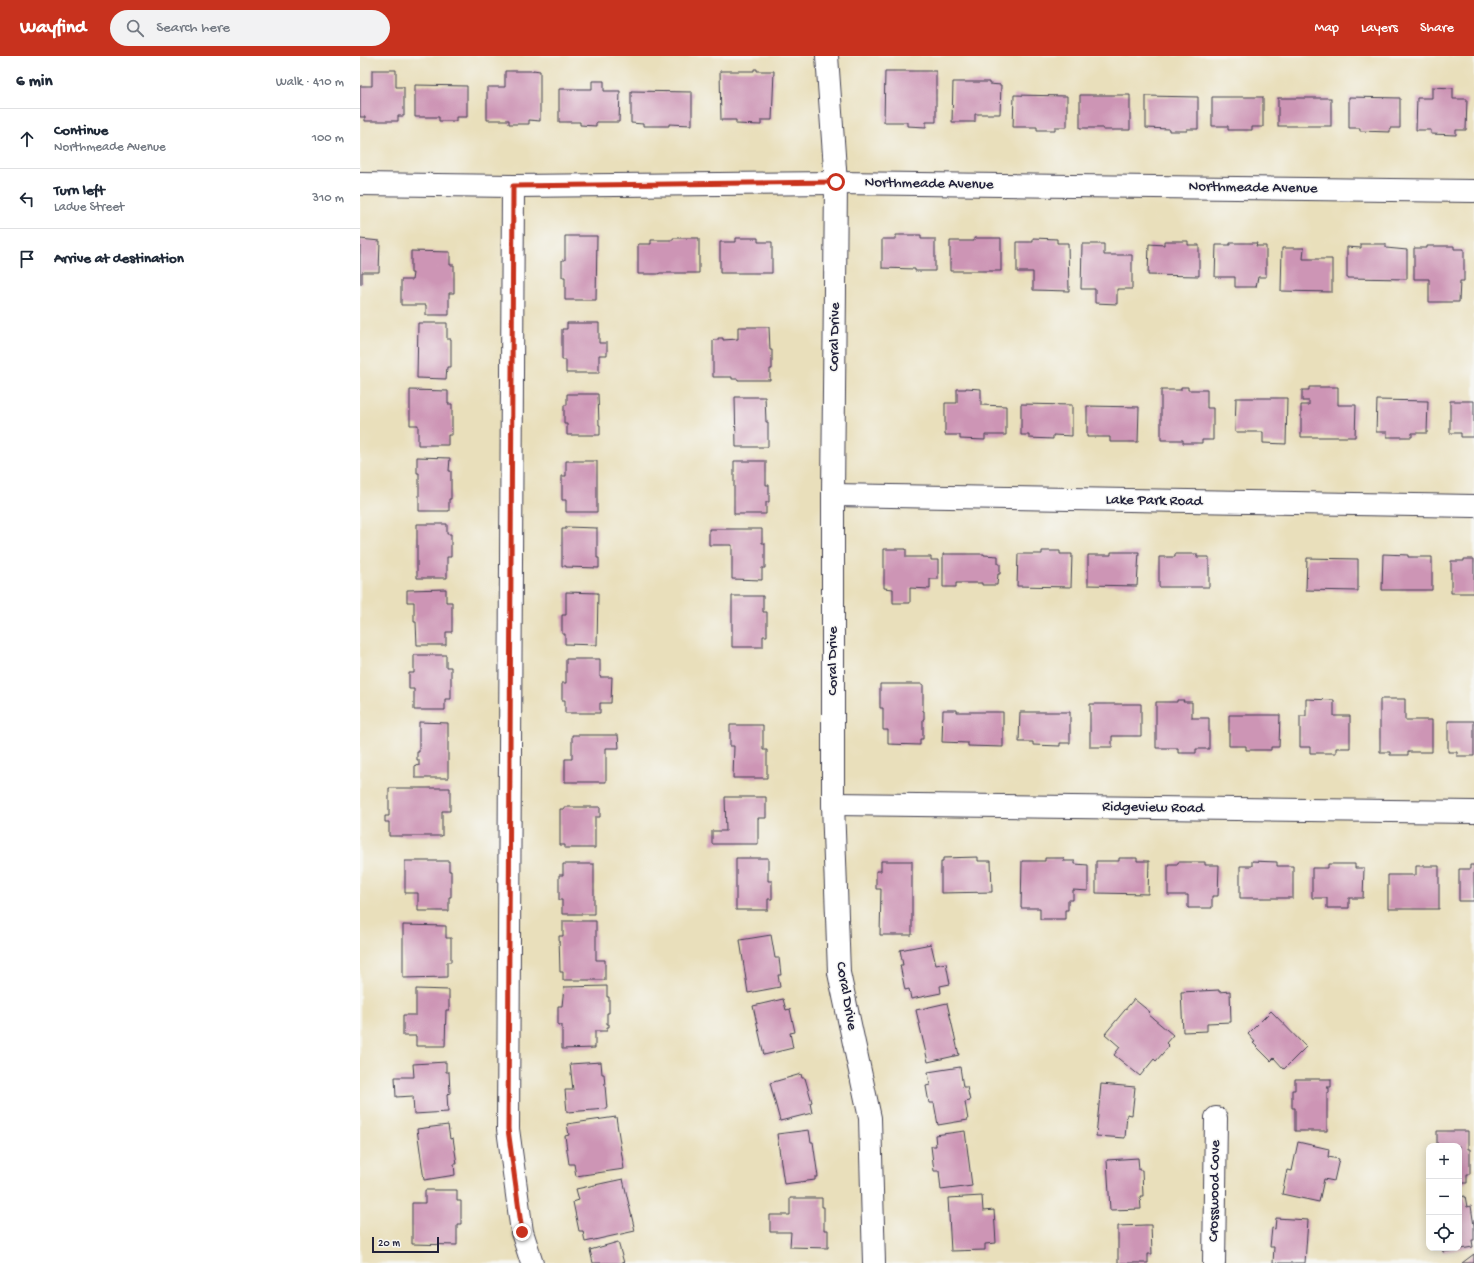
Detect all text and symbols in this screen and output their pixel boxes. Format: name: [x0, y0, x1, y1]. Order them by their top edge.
search box: [110, 10, 390, 46]
text: Wayfind: [20, 17, 86, 40]
icon: search: [124, 17, 146, 39]
text: Search here: [156, 19, 230, 37]
text: Map: [1315, 20, 1339, 37]
text: Layers: [1361, 20, 1398, 37]
text: Share: [1420, 20, 1454, 37]
text: 6 min: [16, 72, 52, 92]
text: Walk · 410 m: [276, 75, 344, 90]
text: Continue: [54, 122, 108, 140]
icon: ahead: [16, 128, 38, 150]
text: 100 m: [312, 131, 344, 146]
text: Northmeade Avenue: [54, 140, 166, 155]
route start: [827, 173, 845, 191]
street label: Northmeade Avenue: [864, 174, 994, 194]
street label: Northmeade Avenue: [1188, 178, 1318, 198]
text: Turn left: [54, 182, 105, 200]
icon: left: [16, 188, 38, 210]
text: 310 m: [312, 191, 344, 206]
text: Ladue Street: [54, 200, 124, 215]
icon: arrive: [16, 248, 38, 270]
text: Arrive at destination: [54, 250, 184, 268]
street label: Coral Drive: [825, 302, 845, 372]
street label: Lake Park Road: [1105, 491, 1204, 511]
street label: Coral Drive: [824, 626, 842, 696]
street label: Ridgeview Road: [1102, 798, 1205, 818]
street label: Coral Drive: [831, 960, 861, 1032]
street label: Crosswood Cove: [1205, 1140, 1225, 1242]
map controls: [1426, 1143, 1462, 1251]
button: +: [1426, 1143, 1462, 1179]
button: −: [1426, 1179, 1462, 1215]
button: locate: [1426, 1215, 1462, 1251]
route end: [513, 1223, 531, 1241]
scale bar: [372, 1235, 439, 1254]
text: 20 m: [378, 1238, 400, 1250]

